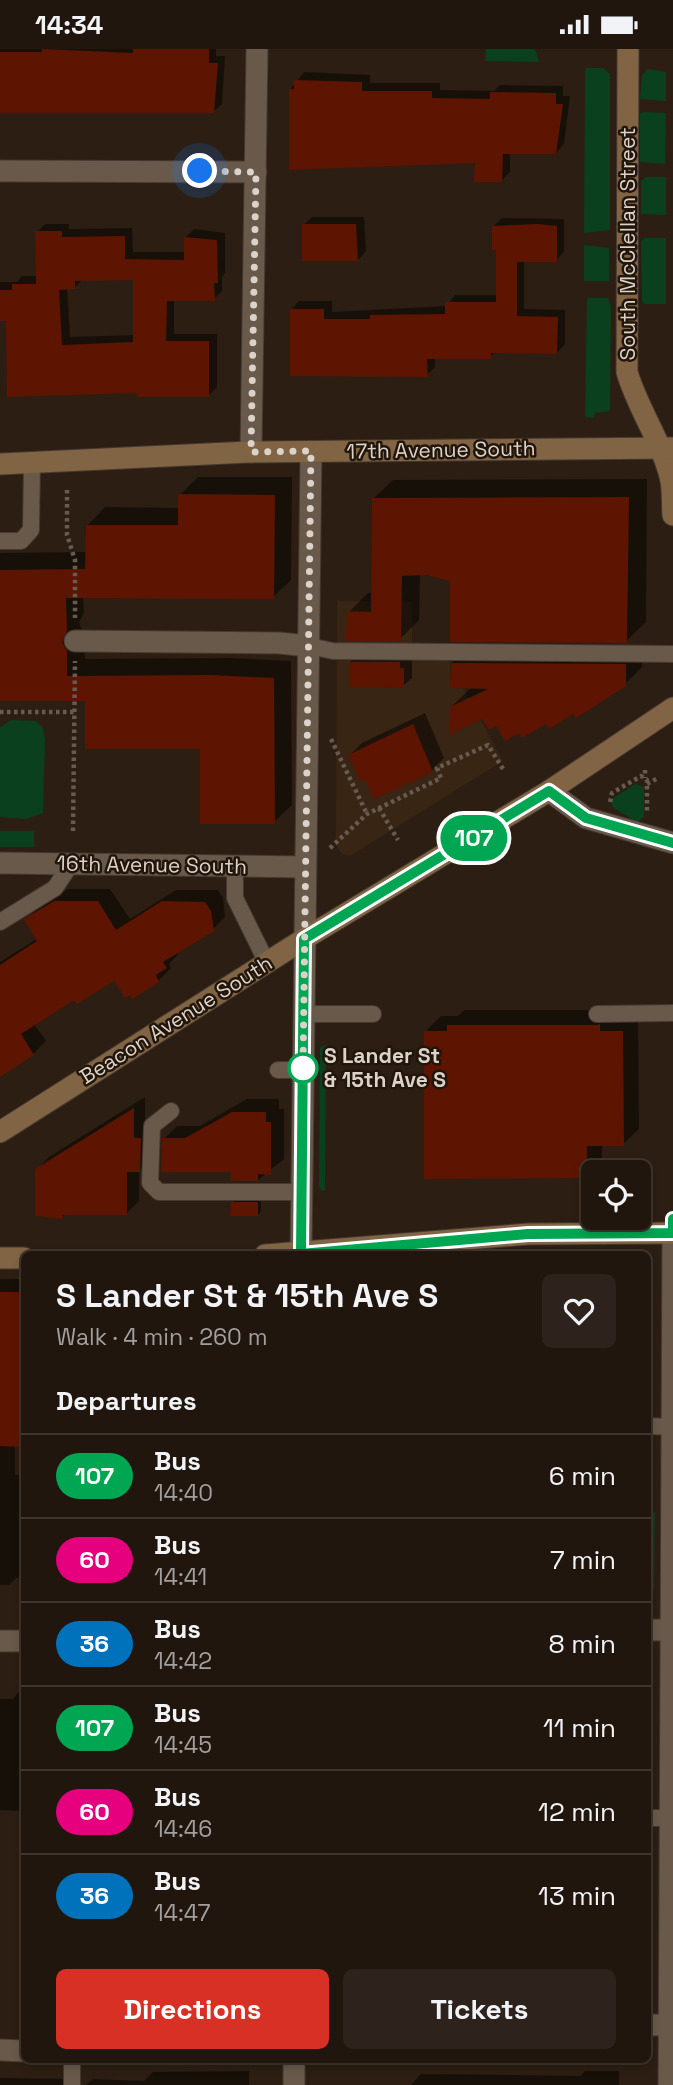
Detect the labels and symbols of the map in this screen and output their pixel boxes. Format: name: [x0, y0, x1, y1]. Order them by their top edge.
street label: South McClellan Street: [614, 127, 641, 361]
your location: [182, 153, 217, 188]
street label: 17th Avenue South: [346, 434, 536, 465]
line badge: 107: [434, 815, 514, 861]
street label: 16th Avenue South: [57, 849, 247, 880]
street label: Beacon Avenue South: [74, 949, 277, 1090]
place label: S Lander St & 15th Ave S: [324, 1042, 446, 1093]
marker: S Lander St & 15th Ave S: [288, 1053, 318, 1083]

